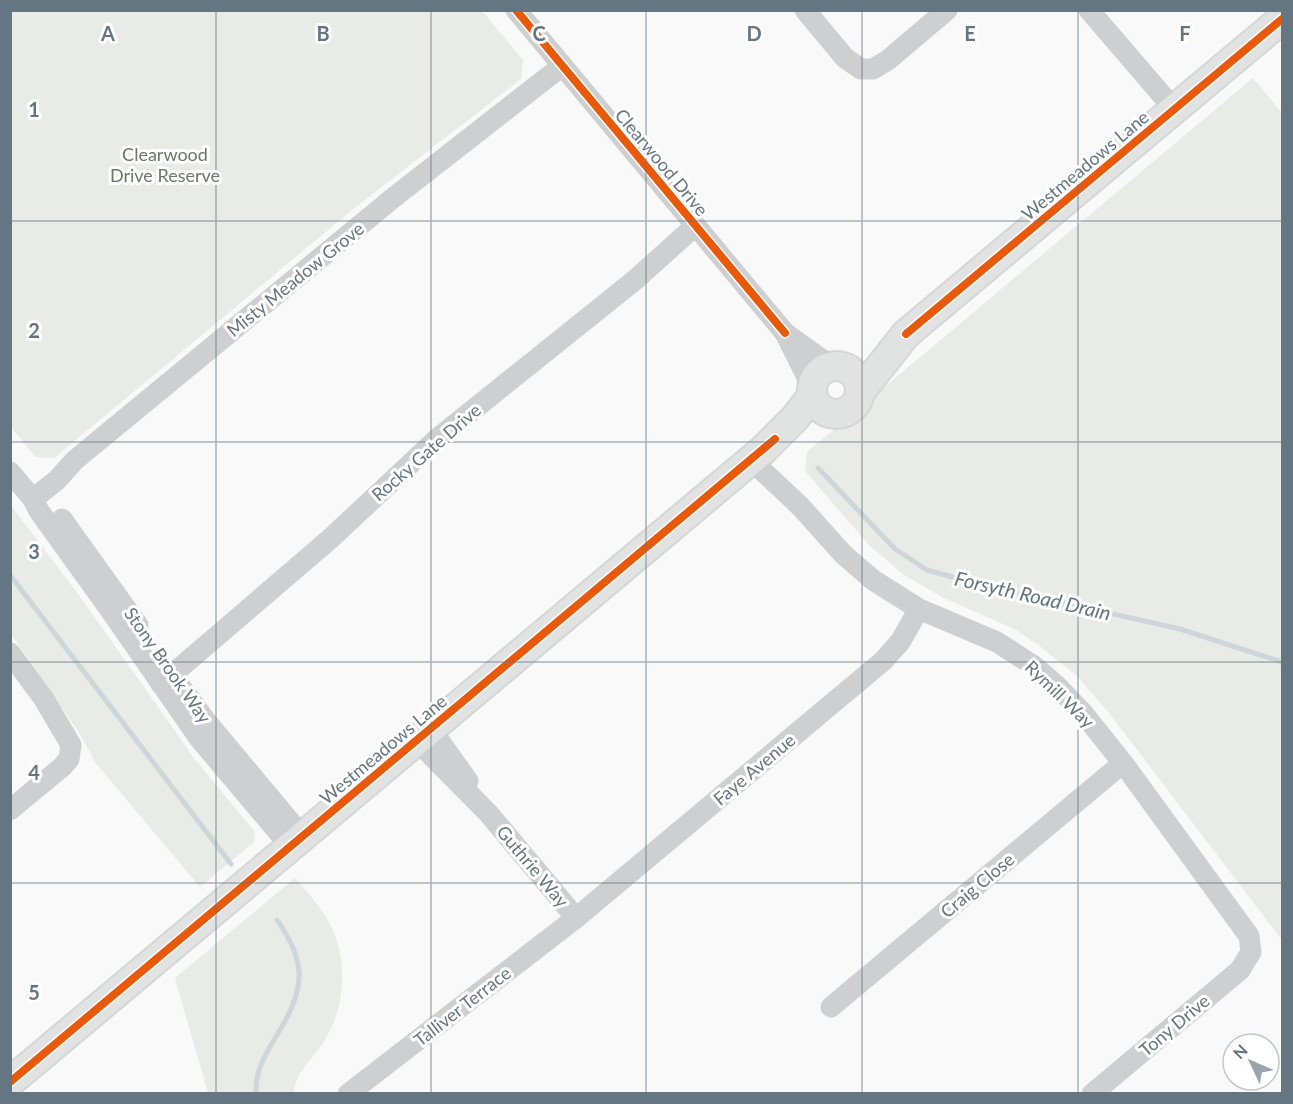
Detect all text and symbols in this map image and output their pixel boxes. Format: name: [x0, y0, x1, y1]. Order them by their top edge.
text: A: [100, 21, 115, 45]
text: B: [316, 21, 330, 45]
text: C: [532, 21, 546, 45]
text: D: [746, 21, 762, 45]
text: E: [964, 21, 976, 45]
text: F: [1179, 21, 1191, 45]
text: 1: [28, 97, 40, 121]
street label: Clearwood Drive: [611, 104, 713, 220]
street label: Westmeadows Lane: [1017, 105, 1153, 225]
park label: Clearwood Drive Reserve: [110, 143, 220, 186]
street label: Misty Meadow Grove: [222, 217, 368, 341]
text: 2: [28, 318, 40, 342]
street label: Rocky Gate Drive: [367, 399, 485, 505]
text: 3: [28, 539, 40, 563]
water label: Forsyth Road Drain: [953, 565, 1113, 625]
street label: Stony Brook Way: [120, 603, 217, 728]
street label: Rymill Way: [1021, 656, 1100, 733]
street label: Westmeadows Lane: [315, 689, 451, 809]
street label: Faye Avenue: [709, 729, 799, 809]
text: 4: [28, 760, 40, 784]
street label: Guthrie Way: [492, 821, 574, 912]
street label: Craig Close: [936, 848, 1018, 922]
street label: Talliver Terrace: [409, 961, 515, 1051]
text: 5: [28, 980, 40, 1004]
street label: Tony Drive: [1134, 989, 1214, 1061]
north arrow: [1221, 1032, 1281, 1092]
text: N: [1229, 1040, 1251, 1062]

